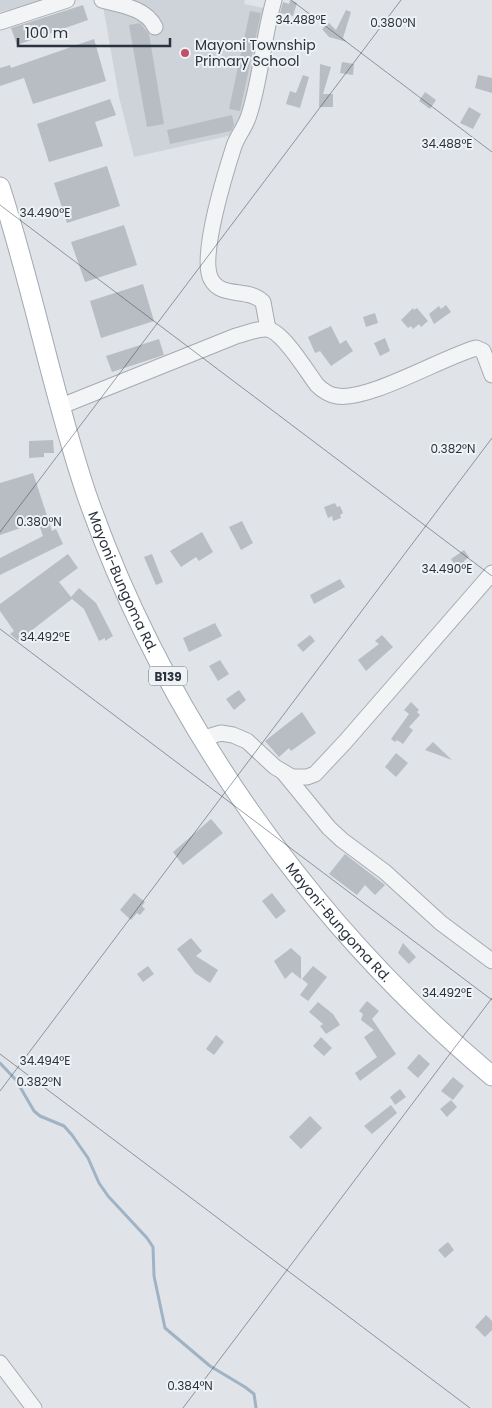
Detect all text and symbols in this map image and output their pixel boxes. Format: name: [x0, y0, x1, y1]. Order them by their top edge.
text: 34.488°E: [276, 11, 326, 28]
text: 0.380°N: [370, 14, 416, 31]
scale bar: [18, 15, 170, 47]
text: 100 m: [25, 22, 68, 43]
place label: Mayoni Township Primary School: [195, 35, 316, 71]
marker: Mayoni Township Primary School: [179, 47, 191, 59]
text: 34.488°E: [422, 135, 472, 152]
text: 34.490°E: [20, 204, 70, 221]
text: 0.382°N: [431, 440, 475, 457]
street label: Mayoni-Bungoma Rd.: [83, 508, 162, 656]
text: 0.380°N: [16, 513, 62, 530]
text: 34.490°E: [422, 560, 472, 577]
text: 34.492°E: [20, 628, 70, 645]
road number: B139: [149, 666, 187, 686]
street label: Mayoni-Bungoma Rd.: [281, 858, 396, 986]
text: 34.492°E: [422, 984, 472, 1001]
text: 34.494°E: [20, 1052, 70, 1069]
text: 0.382°N: [17, 1073, 61, 1090]
text: 0.384°N: [167, 1377, 213, 1394]

